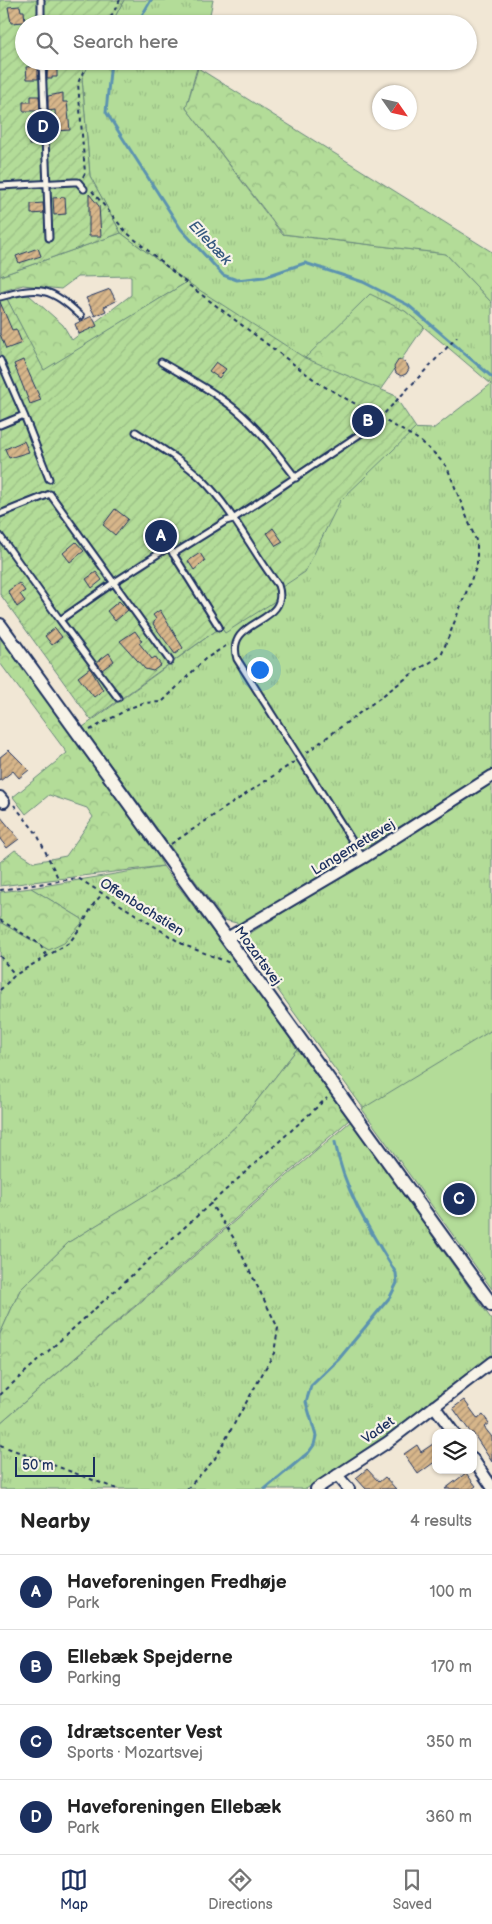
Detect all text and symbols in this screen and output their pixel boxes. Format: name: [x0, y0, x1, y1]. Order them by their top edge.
search box: [15, 15, 477, 70]
icon: search: [33, 29, 61, 57]
text: Search here: [73, 31, 178, 54]
north arrow: [372, 85, 417, 130]
pin: D: [27, 108, 59, 146]
water label: Ellebæk: [185, 217, 236, 270]
pin: B: [352, 402, 384, 440]
pin: A: [145, 517, 177, 555]
your location: [247, 657, 273, 683]
street label: Langemettevej: [308, 815, 398, 879]
street label: Offenbachstien: [97, 874, 187, 940]
street label: Mozartsvej: [231, 923, 285, 989]
pin: C: [443, 1180, 475, 1218]
street label: Vadet: [358, 1412, 398, 1447]
map controls: [432, 1429, 477, 1474]
button: layers: [432, 1429, 477, 1474]
scale bar: [15, 1454, 95, 1477]
text: 50 m: [22, 1457, 54, 1474]
text: Nearby: [20, 1509, 90, 1534]
text: 4 results: [410, 1512, 472, 1531]
text: Haveforeningen Fredhøje: [67, 1571, 287, 1594]
text: A: [31, 1583, 41, 1602]
text: 100 m: [429, 1583, 472, 1602]
text: Park: [67, 1594, 99, 1613]
text: Ellebæk Spejderne: [67, 1646, 233, 1669]
text: B: [30, 1658, 42, 1677]
text: 170 m: [431, 1658, 472, 1677]
text: Parking: [67, 1669, 121, 1688]
text: Idrætscenter Vest: [67, 1721, 222, 1744]
text: C: [30, 1733, 42, 1752]
text: 350 m: [426, 1733, 472, 1752]
text: Sports · Mozartsvej: [67, 1744, 203, 1763]
text: Haveforeningen Ellebæk: [67, 1796, 281, 1819]
text: D: [30, 1808, 42, 1827]
text: 360 m: [425, 1808, 472, 1827]
text: Park: [67, 1819, 99, 1838]
tab: Map: [60, 1866, 88, 1913]
tab: Directions: [208, 1866, 273, 1913]
tab: Saved: [393, 1866, 432, 1913]

